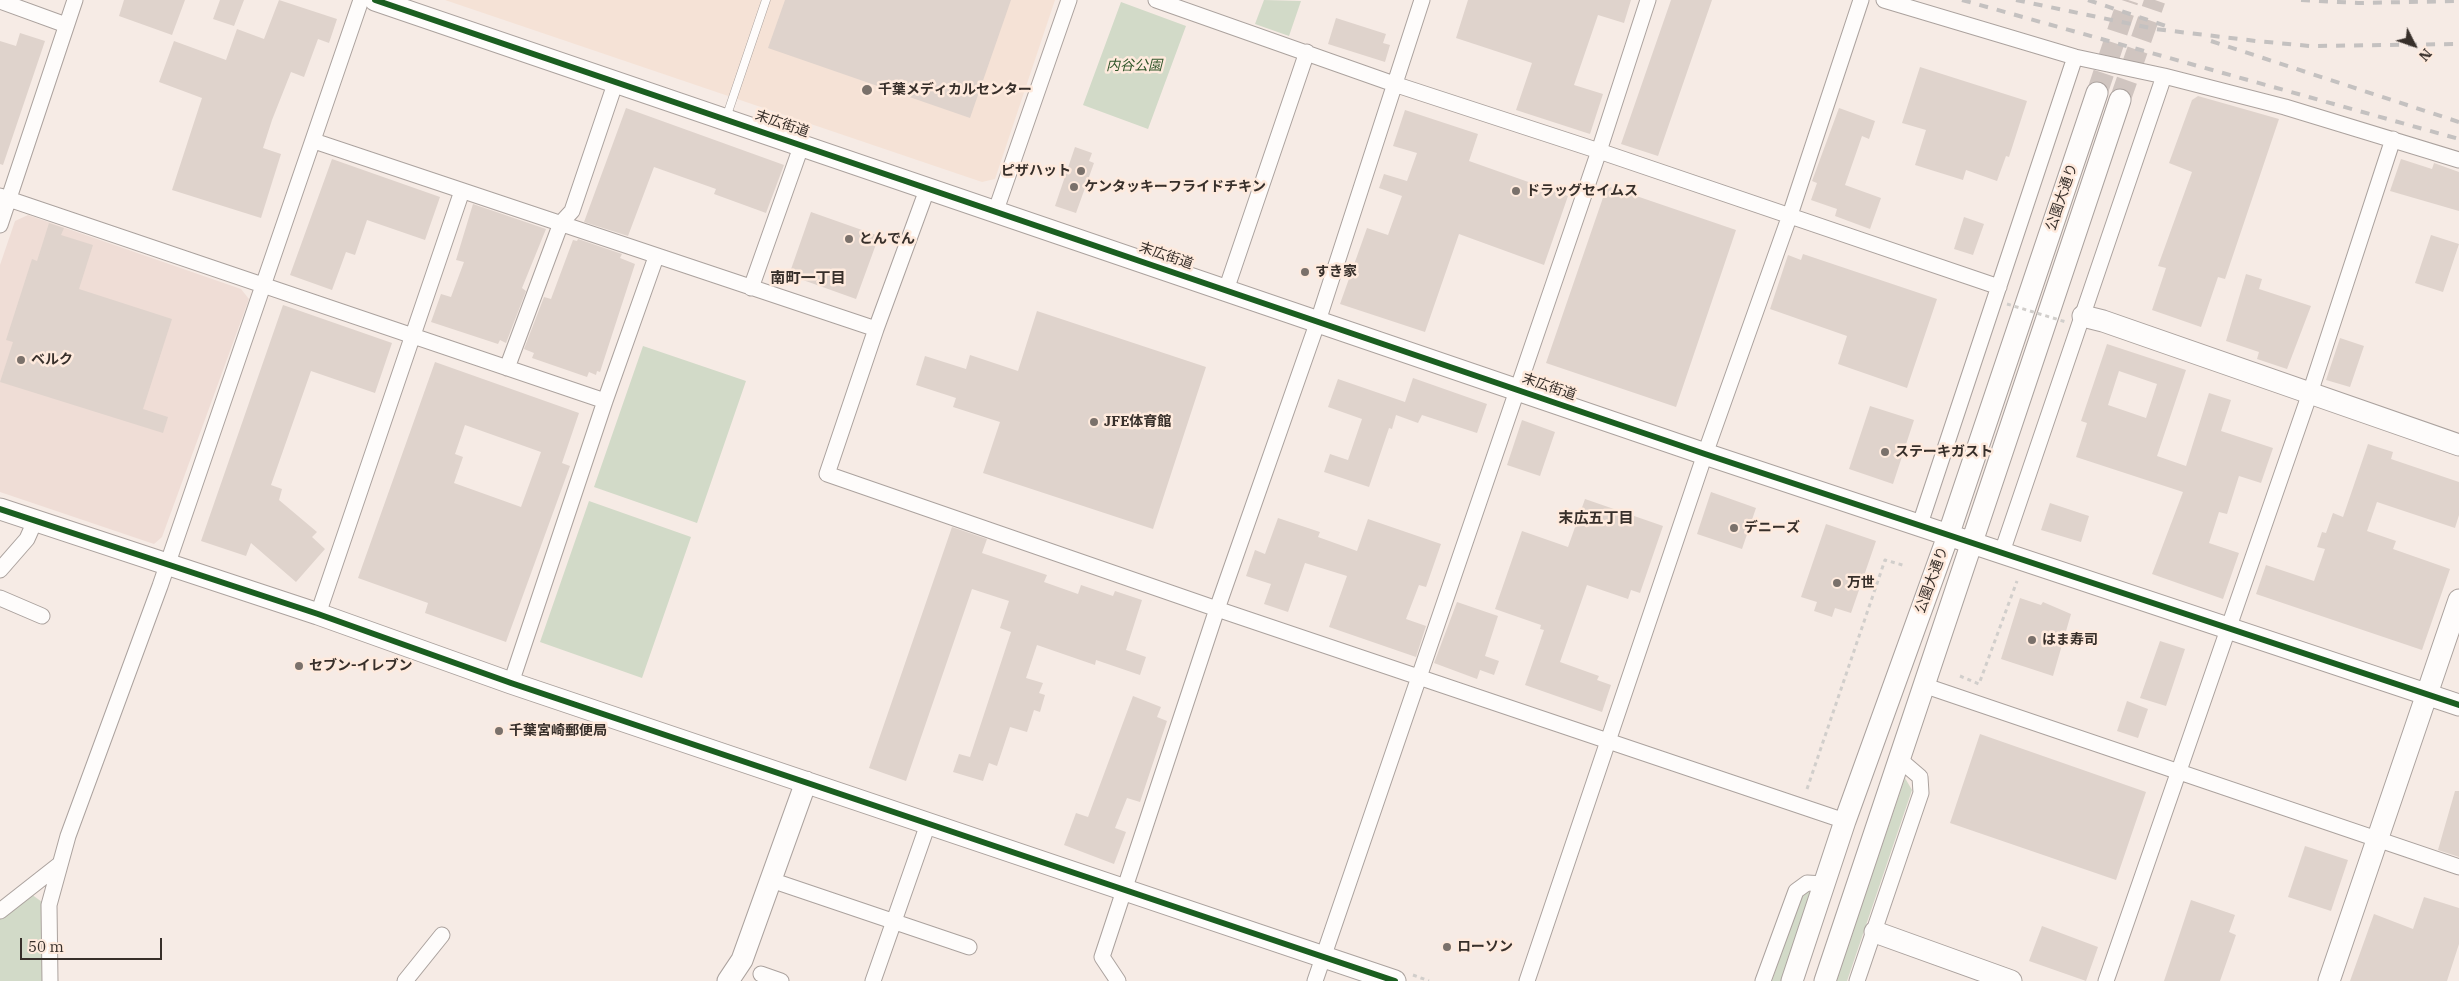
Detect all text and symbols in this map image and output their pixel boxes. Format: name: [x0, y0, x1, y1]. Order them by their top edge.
north arrow: [2389, 20, 2439, 70]
text: N: [2415, 45, 2436, 65]
park label: 内谷公園: [1106, 58, 1162, 74]
place label: 千葉メディカルセンター: [878, 82, 1032, 98]
marker: 千葉メディカルセンター: [860, 83, 874, 97]
street label: 末広街道: [753, 107, 811, 141]
street label: 公園大通り: [2043, 161, 2081, 233]
place label: ピザハット: [1001, 163, 1071, 179]
marker: ピザハット: [1075, 165, 1087, 177]
place label: ケンタッキーフライドチキン: [1084, 179, 1266, 195]
marker: ケンタッキーフライドチキン: [1068, 181, 1080, 193]
place label: ドラッグセイムス: [1526, 183, 1638, 199]
marker: ドラッグセイムス: [1510, 185, 1522, 197]
place label: とんでん: [859, 231, 915, 247]
marker: とんでん: [843, 233, 855, 245]
street label: 末広街道: [1137, 239, 1195, 273]
place label: すき家: [1315, 264, 1357, 280]
marker: すき家: [1299, 266, 1311, 278]
district label: 南町一丁目: [771, 270, 845, 288]
place label: ベルク: [31, 352, 73, 368]
marker: ベルク: [15, 354, 27, 366]
street label: 末広街道: [1520, 370, 1578, 404]
place label: JFE体育館: [1104, 414, 1171, 430]
marker: JFE体育館: [1088, 416, 1100, 428]
place label: ステーキガスト: [1895, 444, 1993, 460]
marker: ステーキガスト: [1879, 446, 1891, 458]
district label: 末広五丁目: [1559, 510, 1633, 528]
place label: デニーズ: [1744, 520, 1800, 536]
marker: デニーズ: [1728, 522, 1740, 534]
street label: 公園大通り: [1912, 544, 1952, 616]
place label: 万世: [1847, 575, 1875, 591]
marker: 万世: [1831, 577, 1843, 589]
place label: はま寿司: [2042, 632, 2098, 648]
marker: はま寿司: [2026, 634, 2038, 646]
place label: セブン-イレブン: [309, 658, 413, 674]
marker: セブン-イレブン: [293, 660, 305, 672]
place label: 千葉宮崎郵便局: [509, 723, 607, 739]
marker: 千葉宮崎郵便局: [493, 725, 505, 737]
scale bar: [22, 928, 165, 960]
text: 50 m: [28, 937, 64, 956]
place label: ローソン: [1457, 939, 1513, 955]
marker: ローソン: [1441, 941, 1453, 953]

